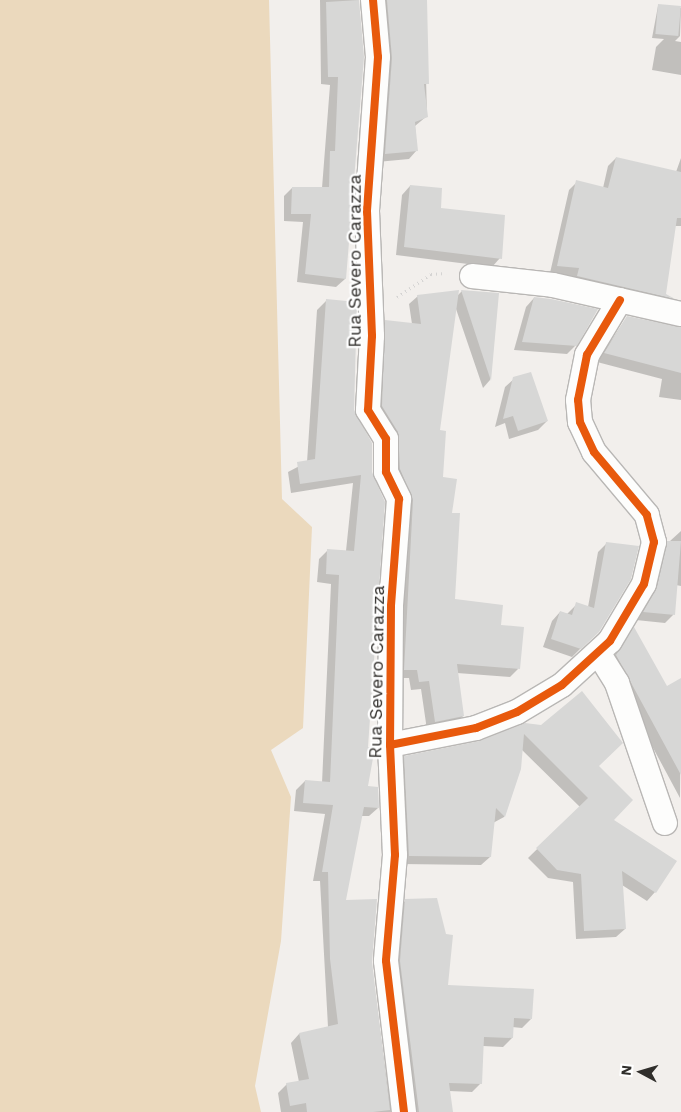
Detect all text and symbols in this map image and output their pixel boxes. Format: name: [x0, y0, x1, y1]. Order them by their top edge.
street label: Rua Severo Carazza: [344, 174, 366, 348]
street label: Rua Severo Carazza: [365, 585, 389, 759]
north arrow: [616, 1047, 666, 1097]
text: N: [618, 1064, 635, 1076]

